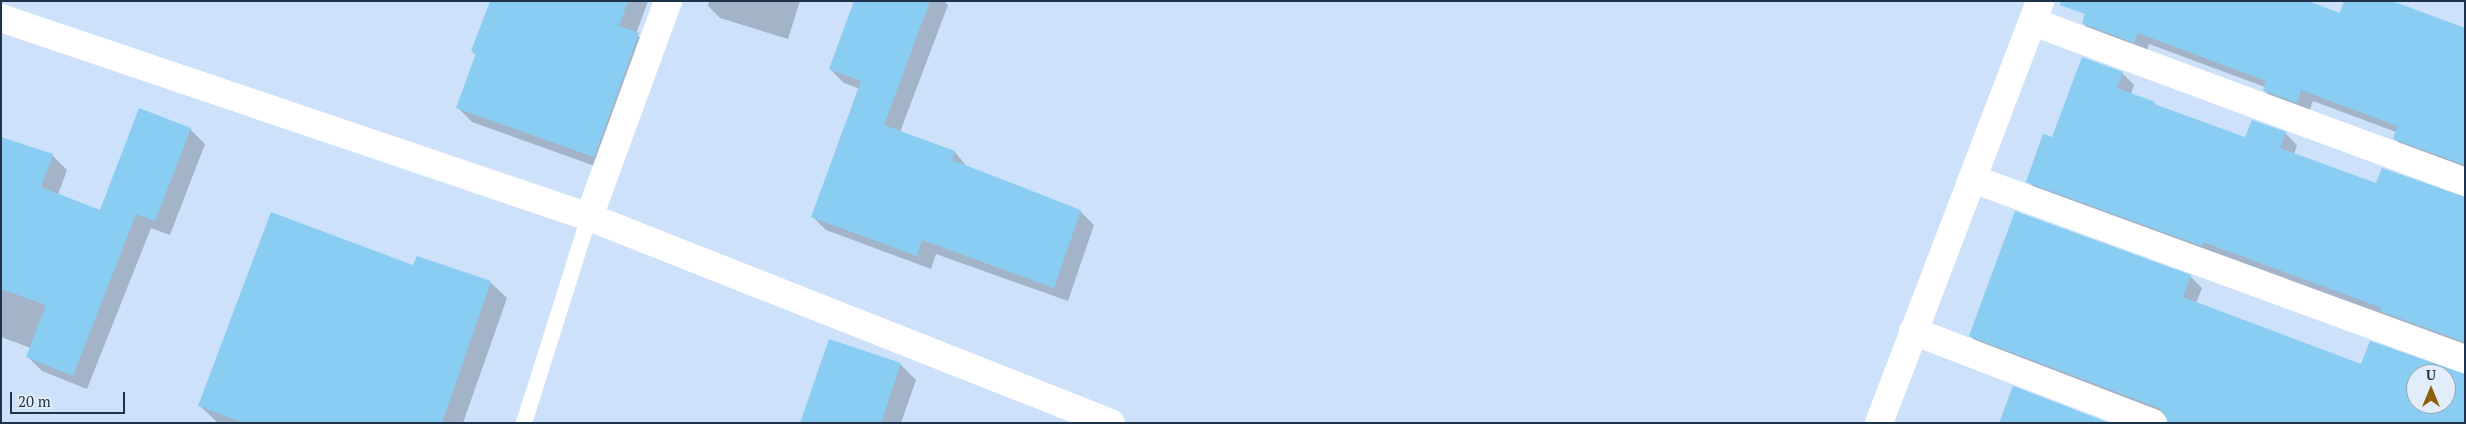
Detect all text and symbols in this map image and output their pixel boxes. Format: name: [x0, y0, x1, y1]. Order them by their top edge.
north arrow: [2406, 364, 2456, 414]
text: U: [2426, 365, 2436, 384]
scale bar: [12, 382, 128, 414]
text: 20 m: [18, 391, 51, 411]

